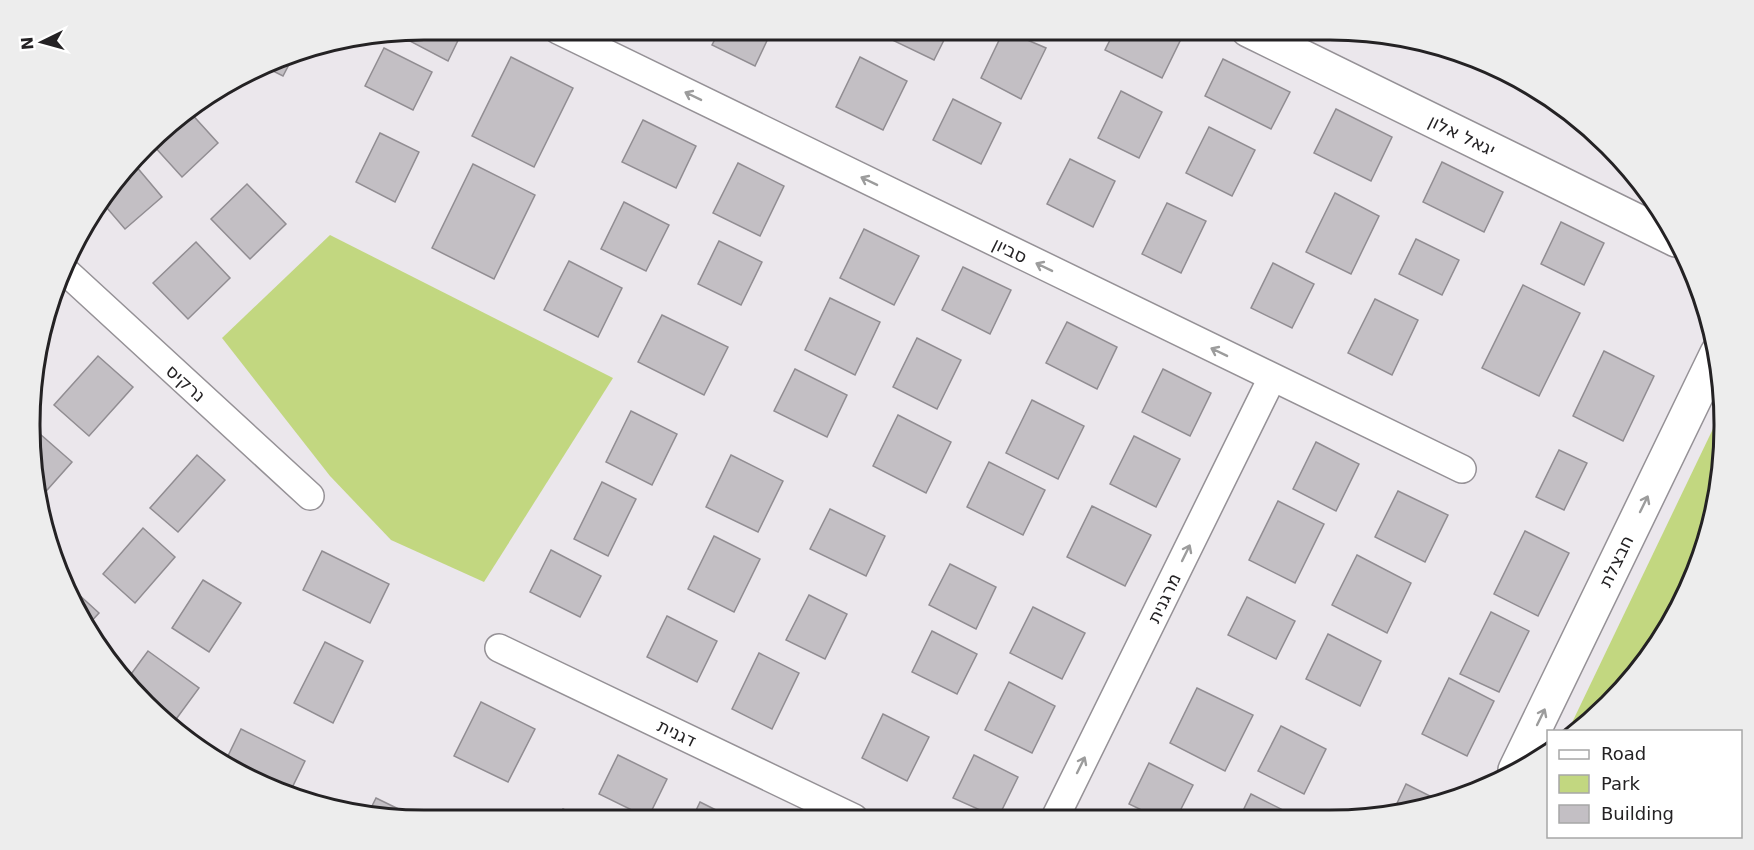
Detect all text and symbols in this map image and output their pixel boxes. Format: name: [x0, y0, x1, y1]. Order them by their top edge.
north arrow: [12, 12, 72, 72]
text: N: [18, 36, 38, 51]
one-way arrow: [685, 90, 703, 101]
street label: יגאל אלון: [1425, 110, 1499, 160]
one-way arrow: [860, 175, 878, 187]
street label: סביון: [989, 233, 1031, 267]
one-way arrow: [1035, 260, 1053, 272]
one-way arrow: [1211, 346, 1229, 357]
street label: נרקיס: [162, 360, 210, 406]
one-way arrow: [1639, 495, 1650, 513]
street label: חבצלת: [1595, 532, 1637, 590]
one-way arrow: [1180, 544, 1192, 562]
street label: מרגנית: [1143, 570, 1185, 626]
one-way arrow: [1535, 709, 1547, 727]
street label: דגנית: [654, 715, 700, 751]
legend: [1547, 730, 1742, 838]
text: Road: [1601, 743, 1646, 764]
one-way arrow: [1076, 757, 1088, 775]
text: Park: [1601, 773, 1640, 794]
text: Building: [1601, 803, 1674, 824]

